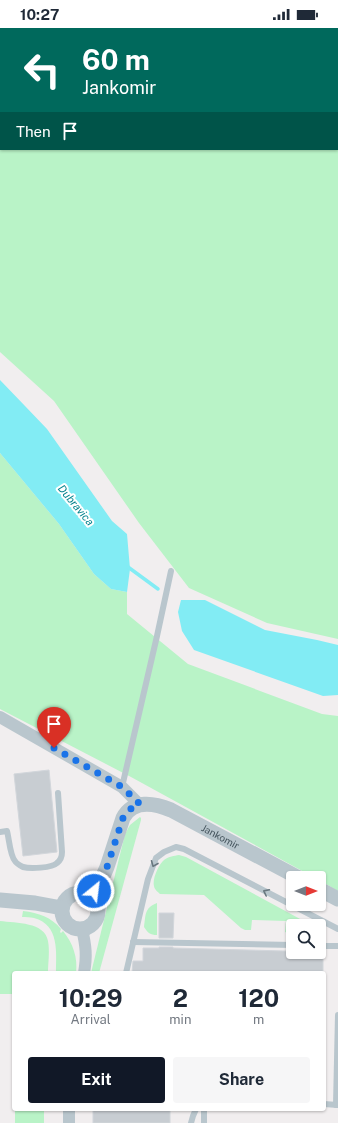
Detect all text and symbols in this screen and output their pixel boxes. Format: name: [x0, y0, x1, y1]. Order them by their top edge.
text: 10:27: [20, 6, 59, 23]
text: 60 m: [82, 43, 150, 76]
icon: left: [16, 44, 68, 96]
text: Jankomir: [82, 77, 156, 98]
icon: arrive: [59, 120, 81, 142]
text: Then: [16, 123, 51, 140]
water label: Dubravica: [56, 482, 96, 528]
pin: [37, 707, 71, 748]
icon: arrive: [43, 713, 65, 735]
street label: Jankomir: [199, 821, 242, 851]
one-way arrow: [151, 861, 159, 868]
position arrow: [73, 870, 115, 912]
north arrow: [286, 871, 326, 911]
map controls: [286, 871, 326, 959]
one-way arrow: [263, 889, 270, 897]
button: search: [286, 919, 326, 959]
text: 10:29: [59, 984, 123, 1012]
text: 2: [173, 984, 188, 1012]
text: 120: [238, 984, 279, 1012]
text: Arrival: [71, 1012, 111, 1027]
text: min: [169, 1012, 191, 1027]
text: m: [253, 1012, 264, 1027]
button: Exit: [28, 1057, 165, 1103]
button: Share: [173, 1057, 310, 1103]

